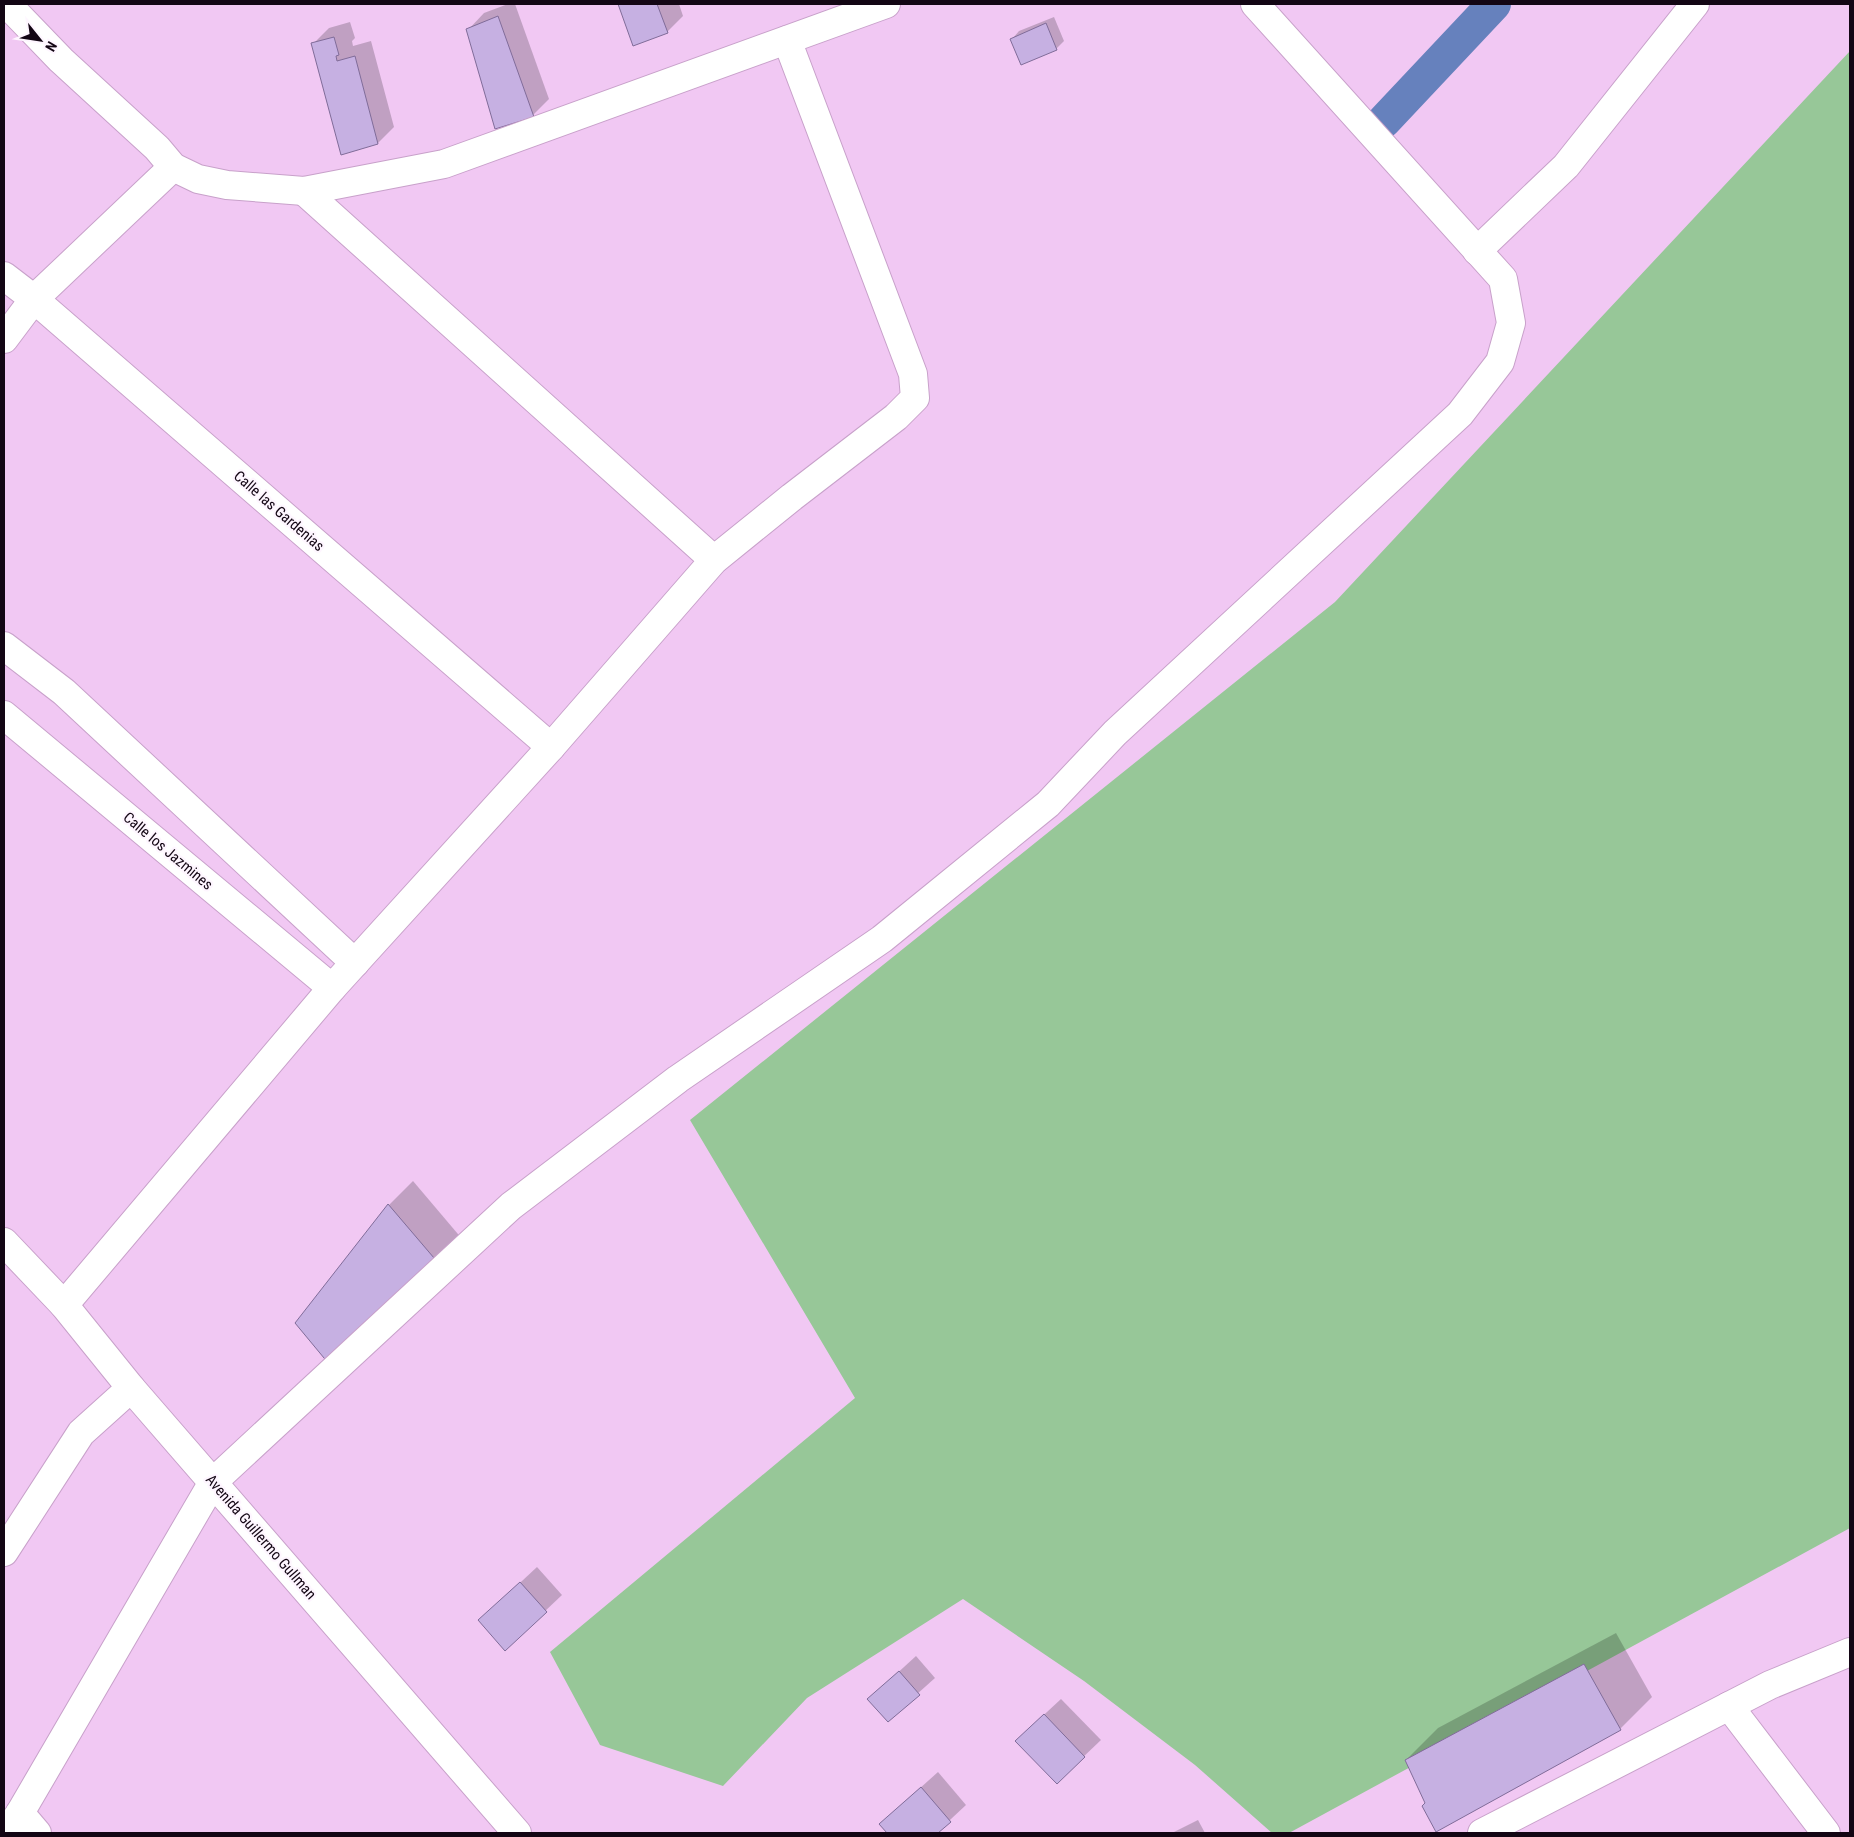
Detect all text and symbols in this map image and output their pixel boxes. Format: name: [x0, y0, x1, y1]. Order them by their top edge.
north arrow: [15, 15, 65, 65]
text: N: [42, 39, 60, 54]
street label: Calle las Gardenias: [230, 467, 328, 555]
street label: Calle los Jazmines: [120, 808, 216, 894]
street label: Avenida Guillermo Gullman: [202, 1471, 320, 1603]

